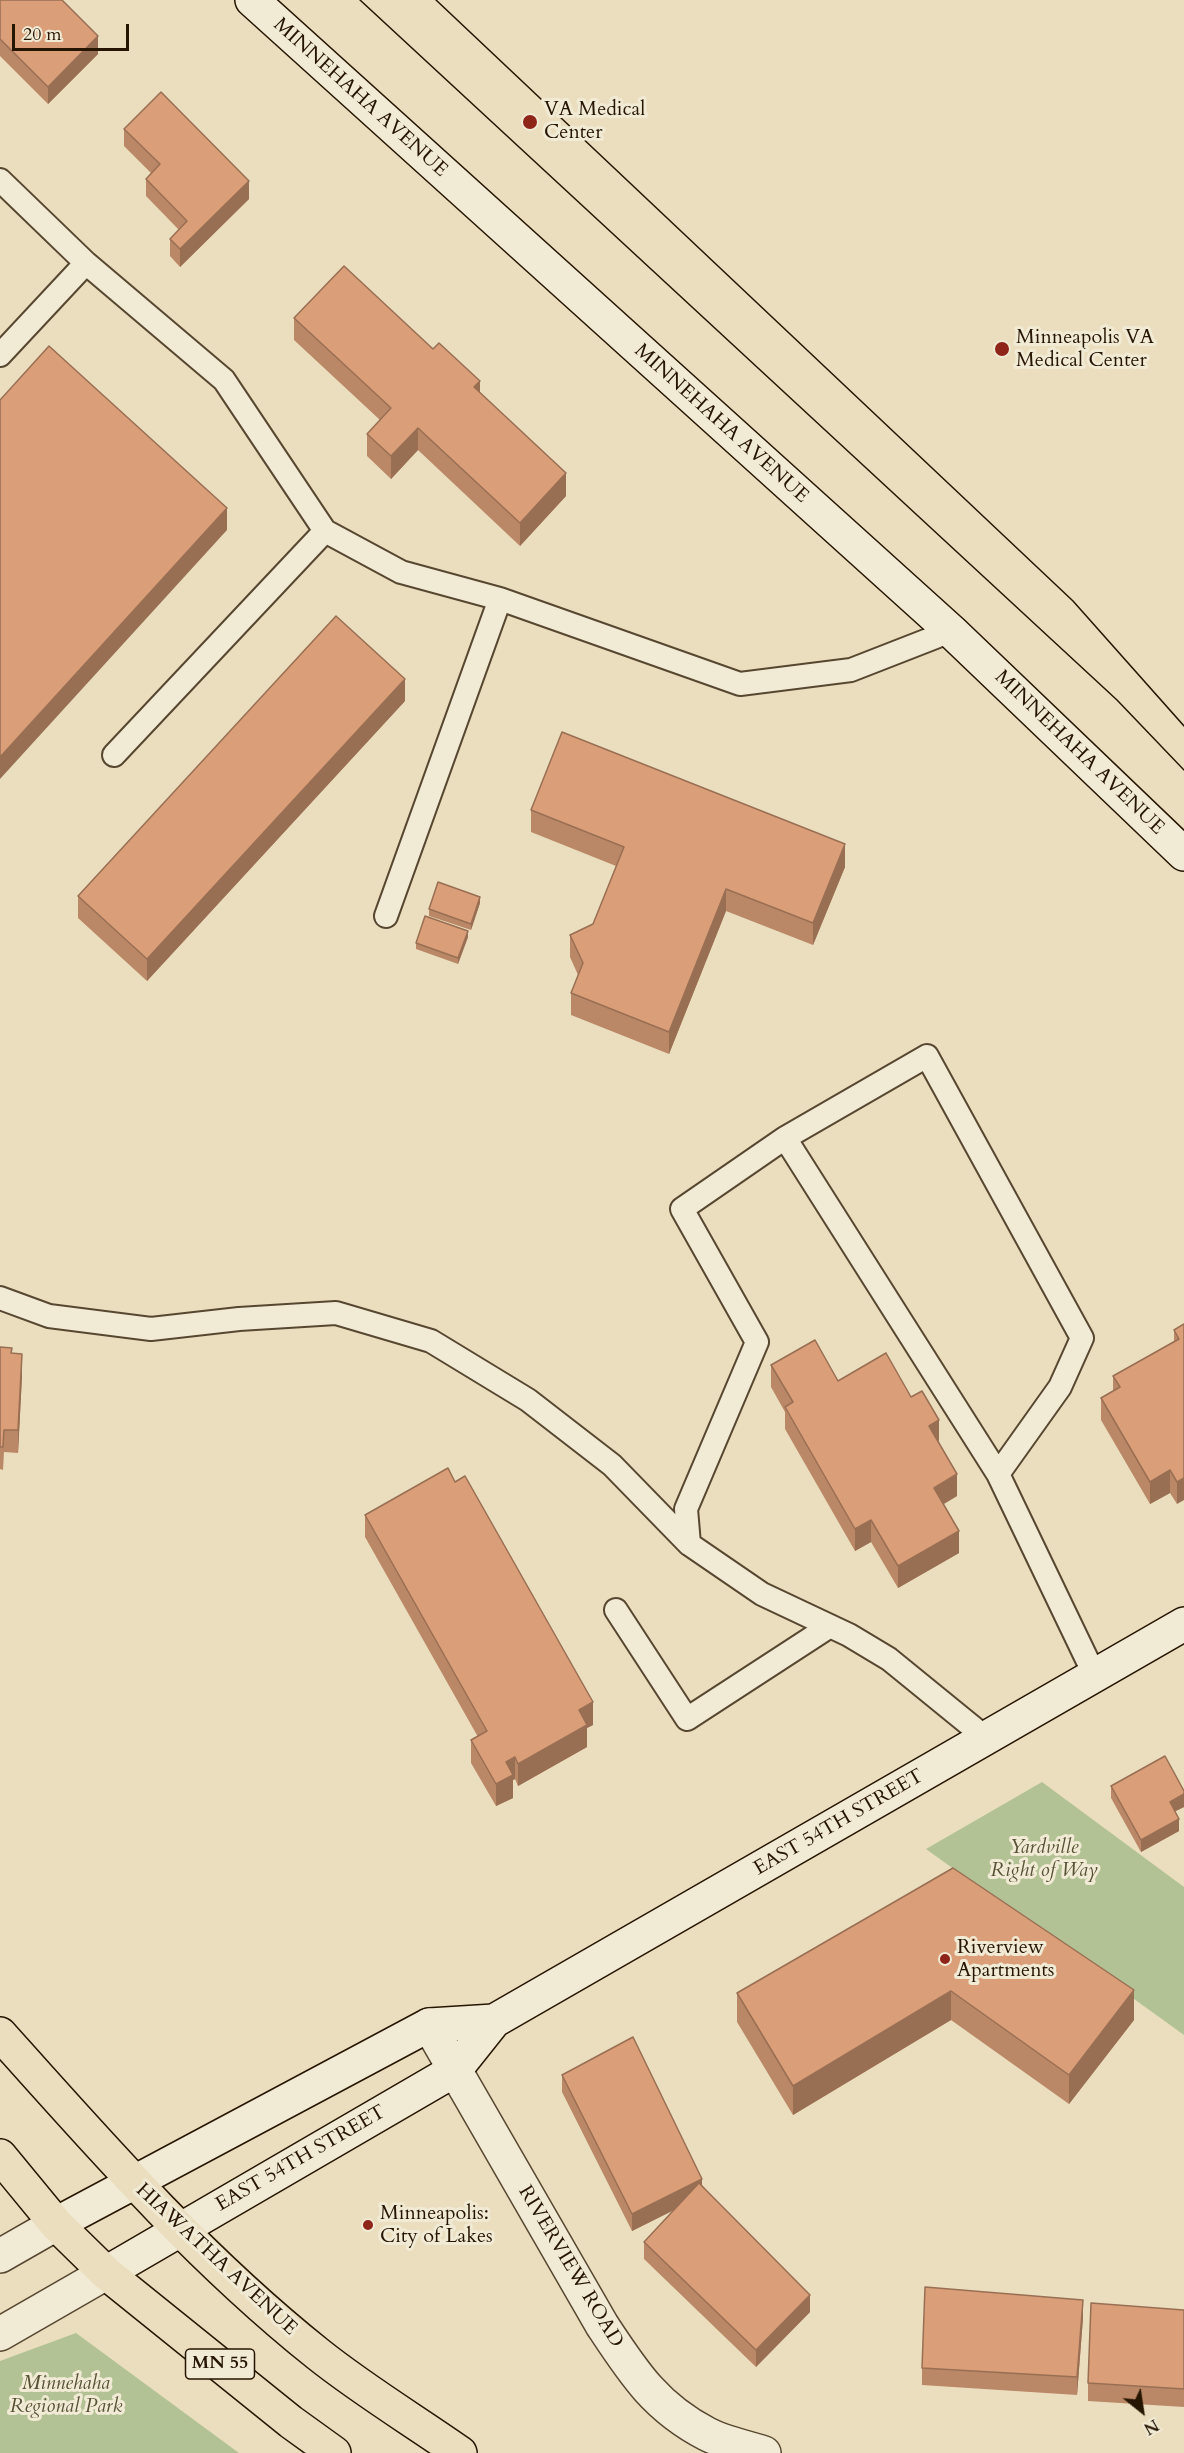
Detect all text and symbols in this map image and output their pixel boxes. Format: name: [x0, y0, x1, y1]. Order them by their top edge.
scale bar: [15, 12, 132, 50]
street label: MINNEHAHA AVENUE: [268, 13, 452, 183]
text: 20 m: [23, 22, 62, 47]
place label: VA Medical Center: [544, 98, 645, 145]
marker: VA Medical Center: [521, 113, 539, 131]
place label: Minneapolis VA Medical Center: [1016, 326, 1154, 373]
street label: MINNEHAHA AVENUE: [629, 339, 813, 509]
marker: Minneapolis VA Medical Center: [993, 340, 1011, 358]
street label: MINNEHAHA AVENUE: [989, 666, 1169, 840]
street label: EAST 54TH STREET: [750, 1765, 928, 1881]
park label: Yardville Right of Way: [990, 1836, 1098, 1883]
place label: Riverview Apartments: [957, 1936, 1054, 1983]
marker: Riverview Apartments: [938, 1952, 952, 1966]
street label: EAST 54TH STREET: [212, 2101, 390, 2217]
street label: HIAWATHA AVENUE: [130, 2179, 302, 2341]
street label: RIVERVIEW ROAD: [512, 2182, 628, 2352]
place label: Minneapolis: City of Lakes: [380, 2202, 493, 2249]
marker: Minneapolis: City of Lakes: [361, 2218, 375, 2232]
road number: MN 55: [186, 2349, 254, 2379]
park label: Minnehaha Regional Park: [10, 2372, 122, 2419]
north arrow: [1112, 2381, 1172, 2441]
text: N: [1139, 2414, 1163, 2440]

